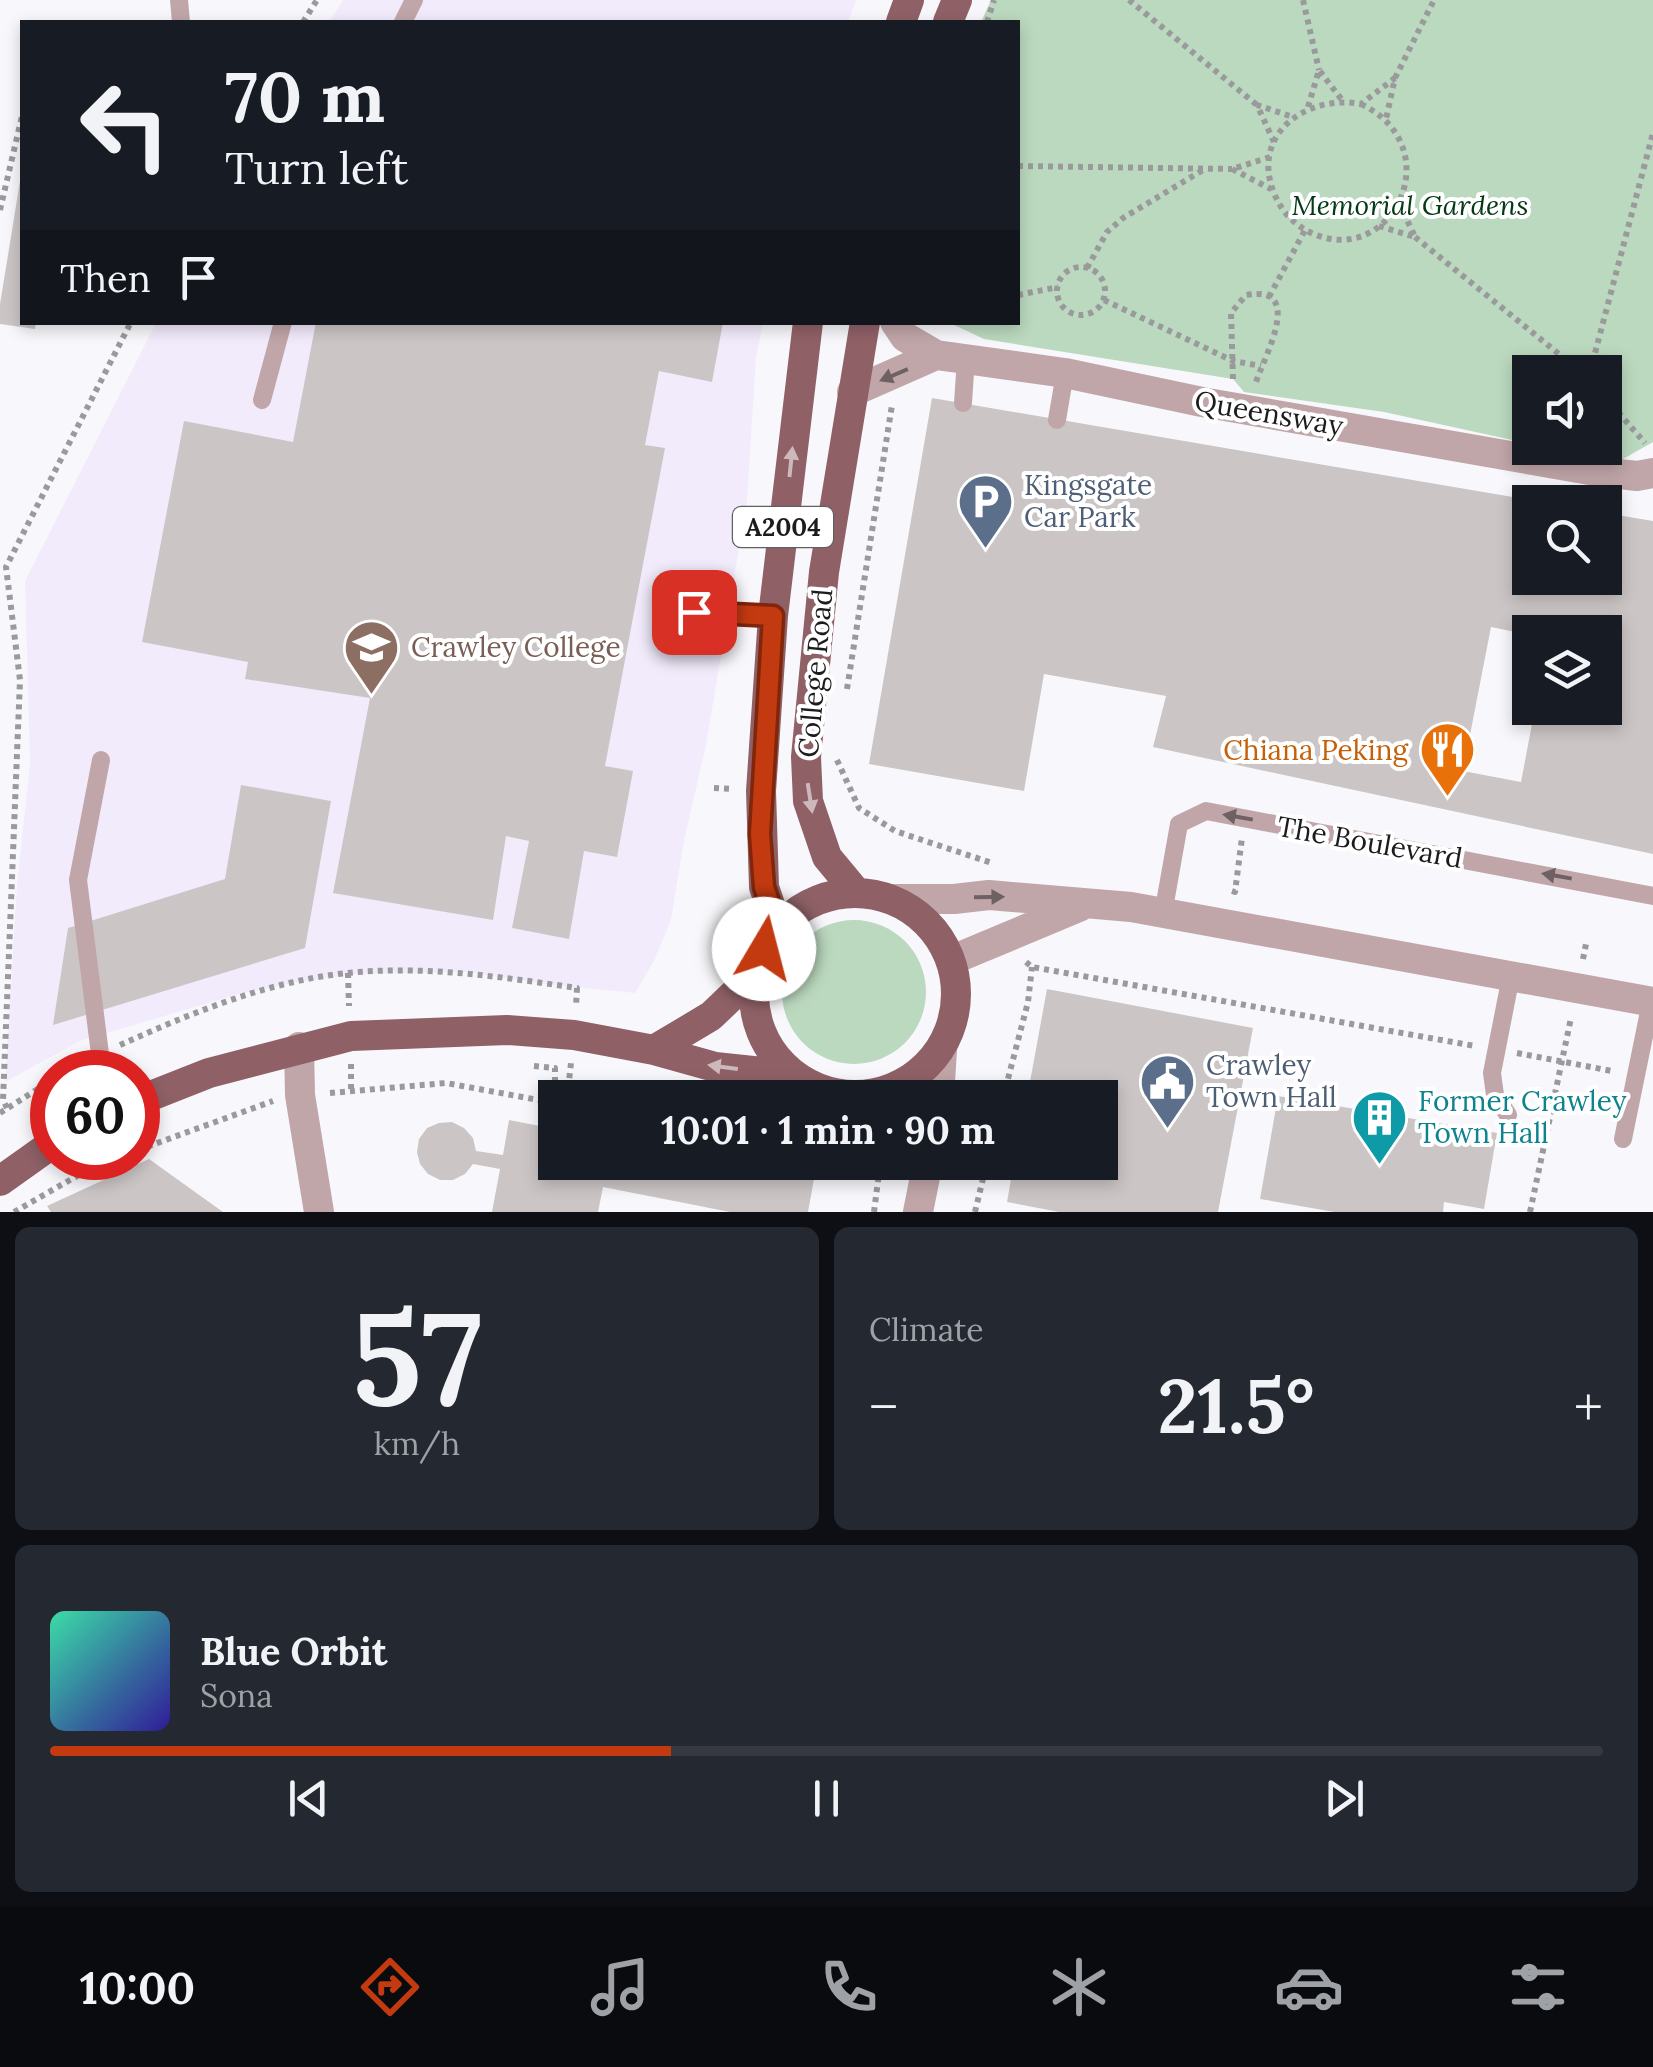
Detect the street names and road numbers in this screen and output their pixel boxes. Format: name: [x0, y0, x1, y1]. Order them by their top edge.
street label: Queensway: [1192, 382, 1346, 444]
road number: A2004: [733, 507, 833, 547]
street label: College Road: [790, 587, 840, 759]
street label: The Boulevard: [1275, 808, 1465, 876]

